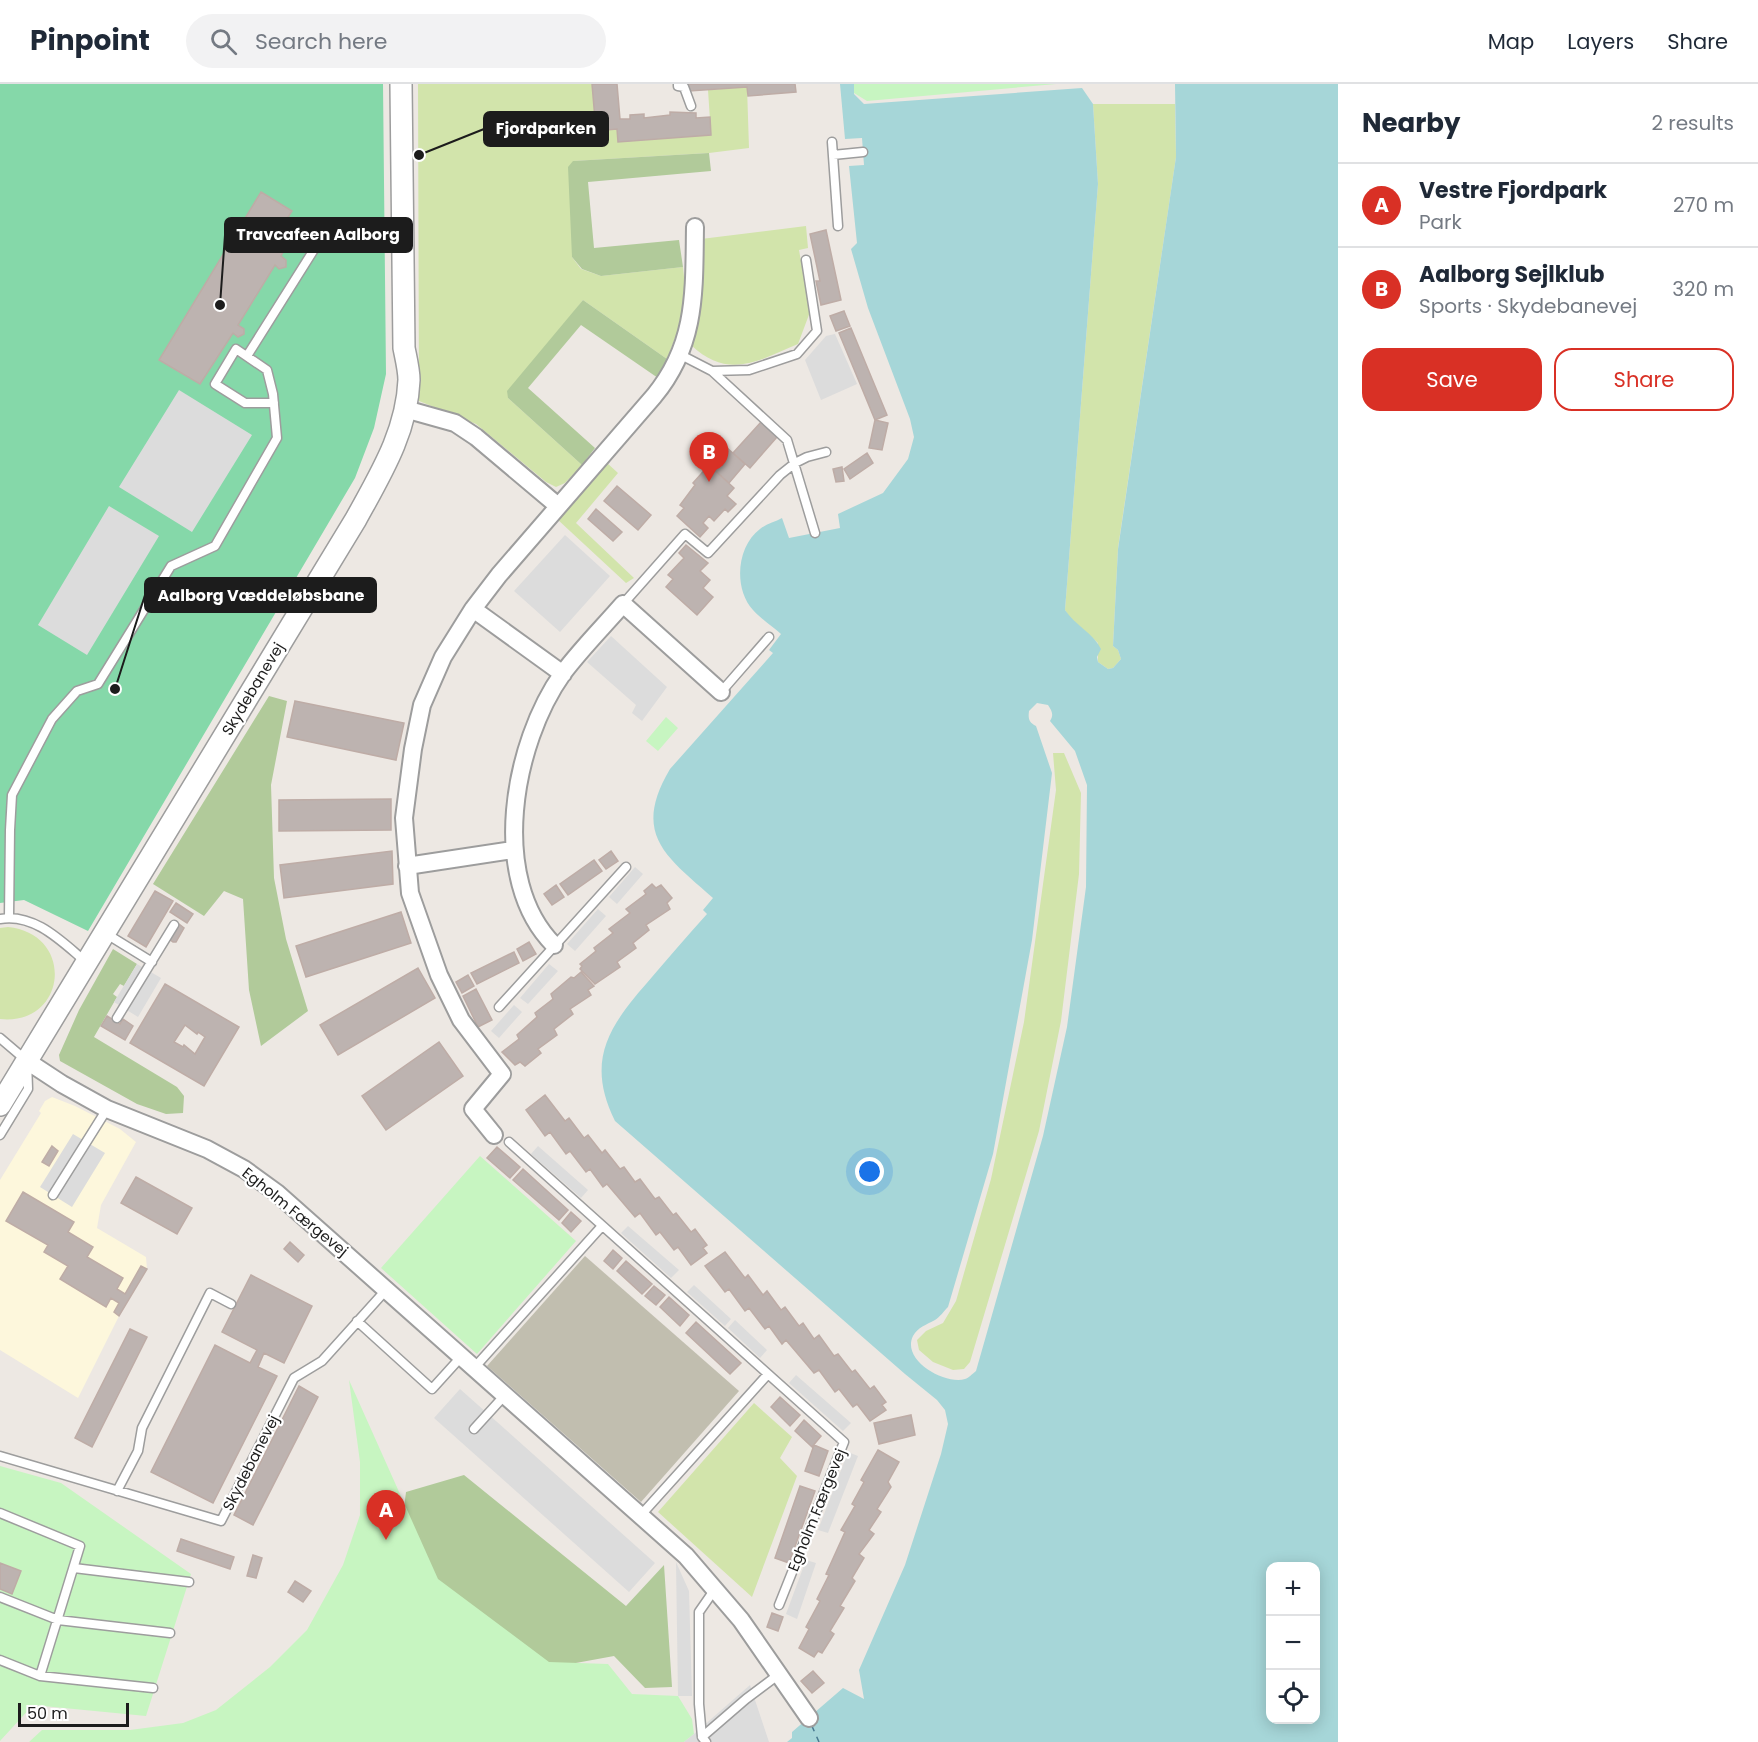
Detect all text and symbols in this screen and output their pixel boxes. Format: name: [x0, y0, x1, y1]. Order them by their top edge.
search box: [186, 14, 606, 68]
text: Pinpoint: [30, 21, 150, 60]
icon: search: [207, 25, 240, 58]
text: Search here: [255, 26, 387, 57]
text: Map: [1488, 27, 1534, 56]
text: Layers: [1567, 27, 1634, 56]
text: Share: [1667, 27, 1728, 56]
text: Nearby: [1362, 105, 1460, 141]
text: 2 results: [1651, 109, 1734, 137]
callout: Fjordparken: [484, 112, 608, 146]
text: Fjordparken: [496, 117, 596, 140]
text: Vestre Fjordpark: [1419, 175, 1607, 206]
text: A: [1374, 191, 1389, 219]
text: 270 m: [1673, 191, 1734, 219]
text: Park: [1419, 208, 1462, 236]
callout: Travcafeen Aalborg: [225, 218, 412, 252]
text: Travcafeen Aalborg: [236, 223, 400, 246]
text: Aalborg Sejlklub: [1419, 259, 1605, 290]
text: B: [1375, 275, 1388, 303]
text: 320 m: [1672, 275, 1734, 303]
text: Sports · Skydebanevej: [1419, 292, 1637, 320]
button: Save: [1362, 348, 1542, 411]
button: Share: [1554, 348, 1734, 411]
pin: B: [690, 432, 728, 482]
callout: Aalborg Væddeløbsbane: [145, 578, 376, 612]
text: Aalborg Væddeløbsbane: [158, 584, 365, 607]
street label: Skydebanevej: [217, 638, 289, 739]
your location: [855, 1157, 884, 1186]
street label: Egholm Færgevej: [238, 1162, 353, 1261]
street label: Skydebanevej: [217, 1411, 284, 1514]
street label: Egholm Færgevej: [782, 1445, 851, 1574]
pin: A: [366, 1490, 406, 1540]
map controls: [1266, 1562, 1320, 1724]
button: +: [1266, 1562, 1320, 1616]
button: −: [1266, 1616, 1320, 1670]
button: locate: [1266, 1670, 1320, 1724]
scale bar: [18, 1700, 129, 1728]
text: 50 m: [27, 1702, 68, 1725]

